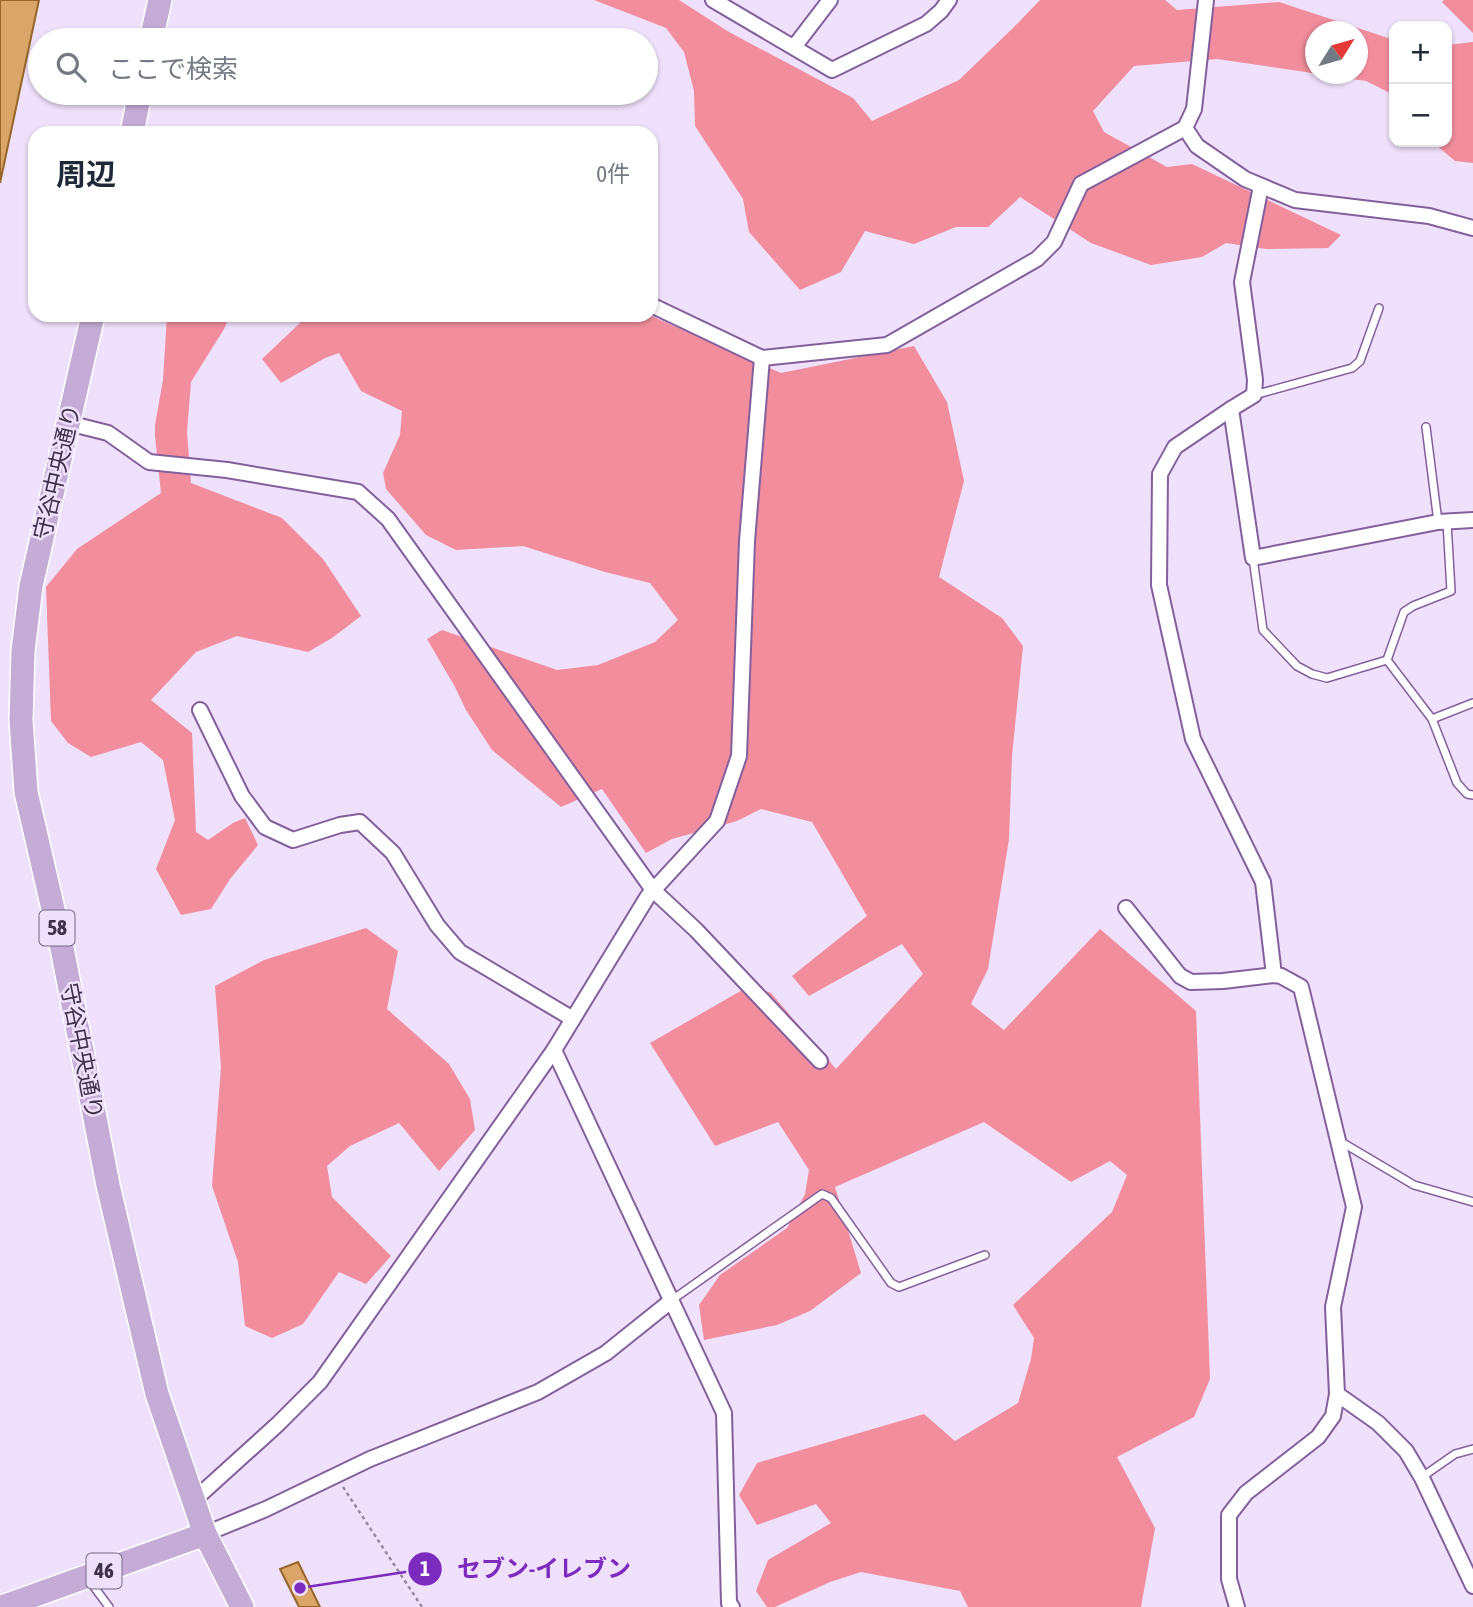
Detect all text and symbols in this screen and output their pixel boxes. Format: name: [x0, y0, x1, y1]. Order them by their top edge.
north arrow: [1305, 21, 1368, 84]
map controls: [1389, 21, 1452, 147]
button: +: [1389, 21, 1452, 84]
search box: [28, 28, 658, 105]
icon: search: [52, 48, 90, 86]
text: ここで検索: [108, 54, 238, 84]
button: −: [1389, 84, 1452, 147]
text: 周辺: [56, 157, 116, 191]
text: 0件: [596, 161, 630, 187]
street label: 守谷中央通り: [29, 402, 85, 542]
road number: 58: [40, 911, 74, 946]
street label: 守谷中央通り: [56, 981, 108, 1121]
callout: セブン-イレブン: [408, 1546, 645, 1591]
road number: 46: [86, 1554, 122, 1588]
text: セブン-イレブン: [457, 1555, 631, 1582]
text: 1: [420, 1556, 430, 1580]

